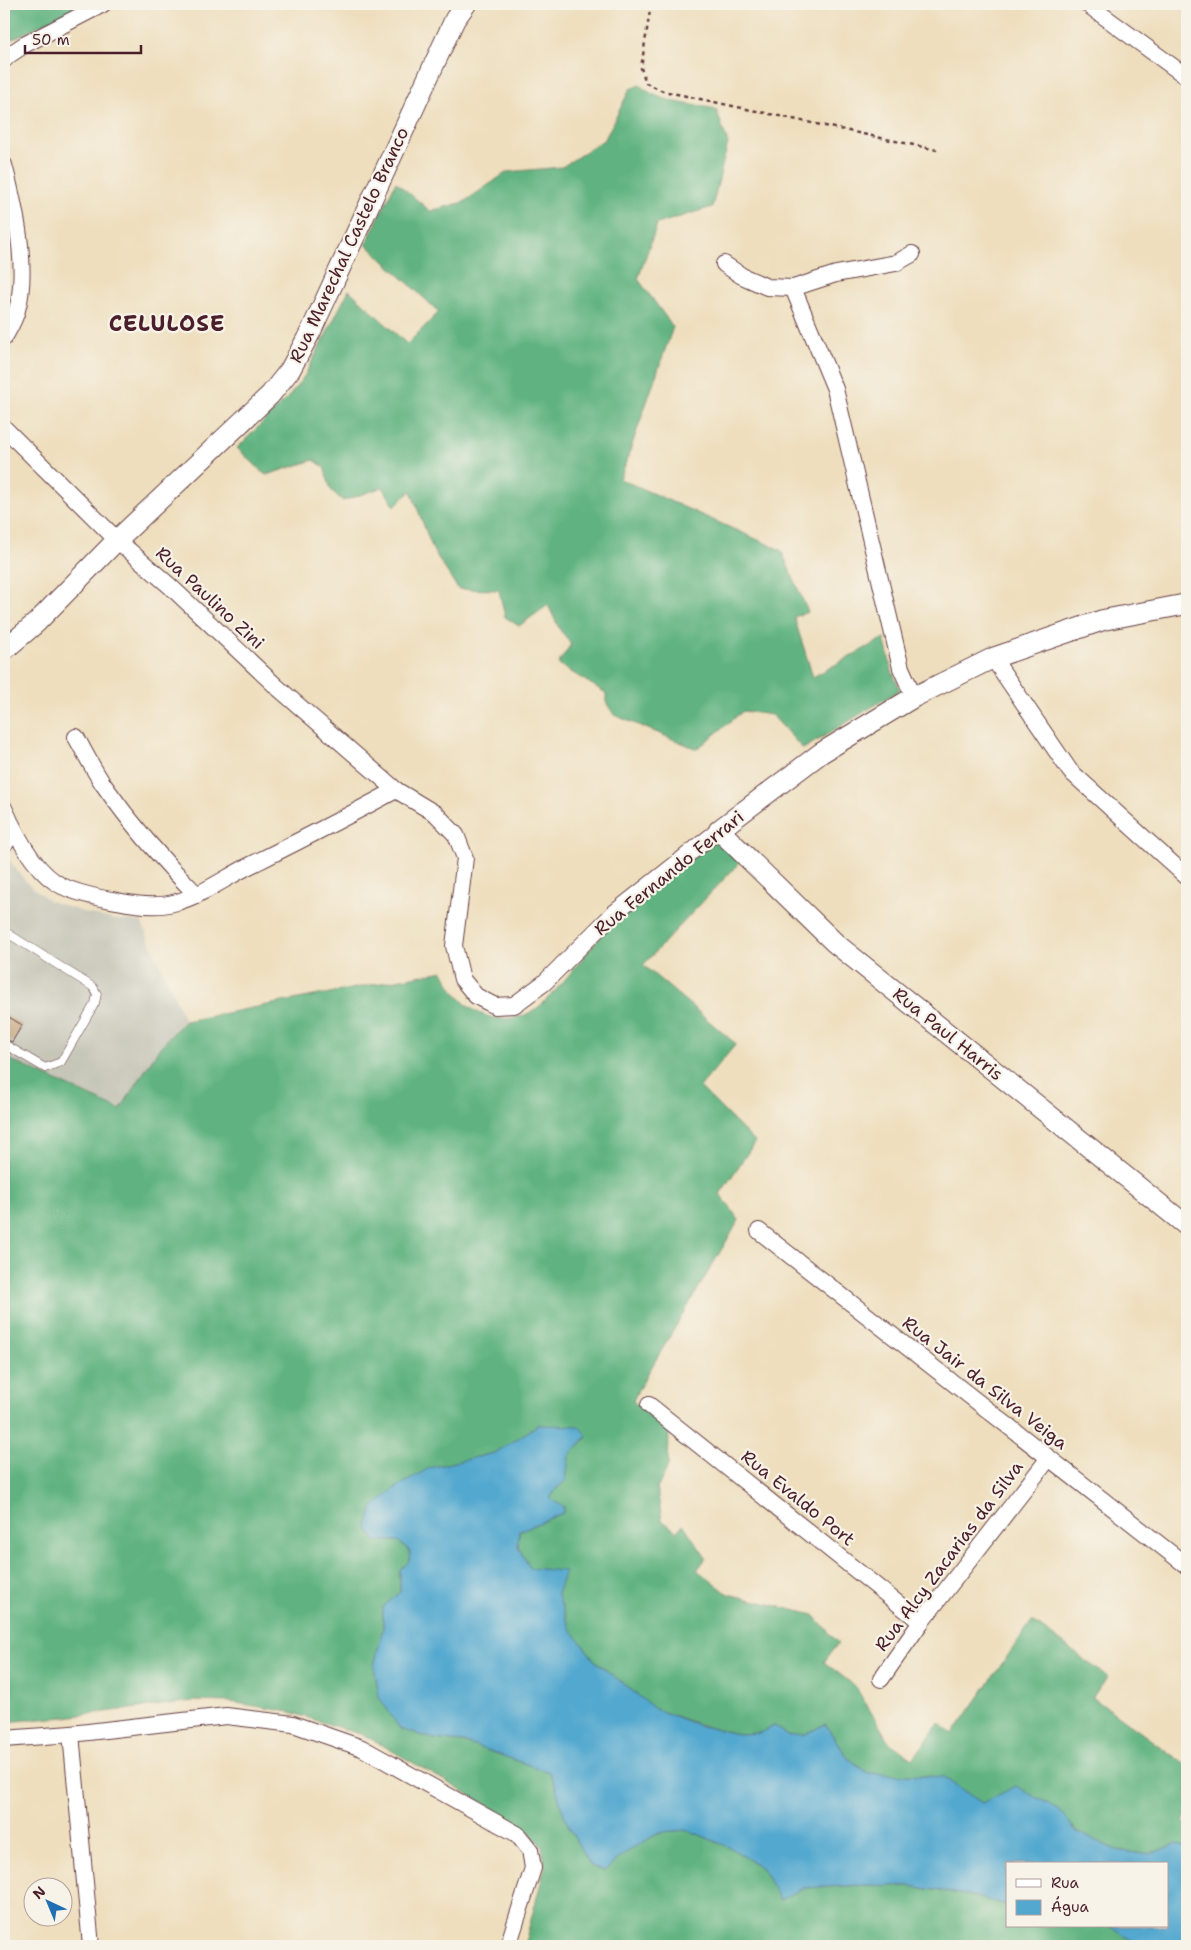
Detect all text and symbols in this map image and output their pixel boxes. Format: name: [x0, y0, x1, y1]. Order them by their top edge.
scale bar: [25, 22, 141, 54]
text: 50 m: [32, 30, 70, 50]
street label: Rua Marechal Castelo Branco: [284, 123, 414, 367]
district label: CELULOSE: [109, 309, 225, 338]
street label: Rua Paulino Zini: [151, 541, 269, 655]
street label: Rua Fernando Ferrari: [589, 805, 749, 941]
street label: Rua Paul Harris: [888, 982, 1008, 1086]
street label: Rua Jair da Silva Veiga: [897, 1311, 1073, 1455]
street label: Rua Evaldo Port: [736, 1445, 860, 1551]
street label: Rua Alcy Zacarias da Silva: [869, 1456, 1029, 1656]
legend: [1006, 1862, 1168, 1928]
text: Rua: [1051, 1873, 1080, 1893]
north arrow: [22, 1878, 72, 1928]
text: N: [29, 1882, 49, 1903]
text: Água: [1051, 1896, 1090, 1917]

